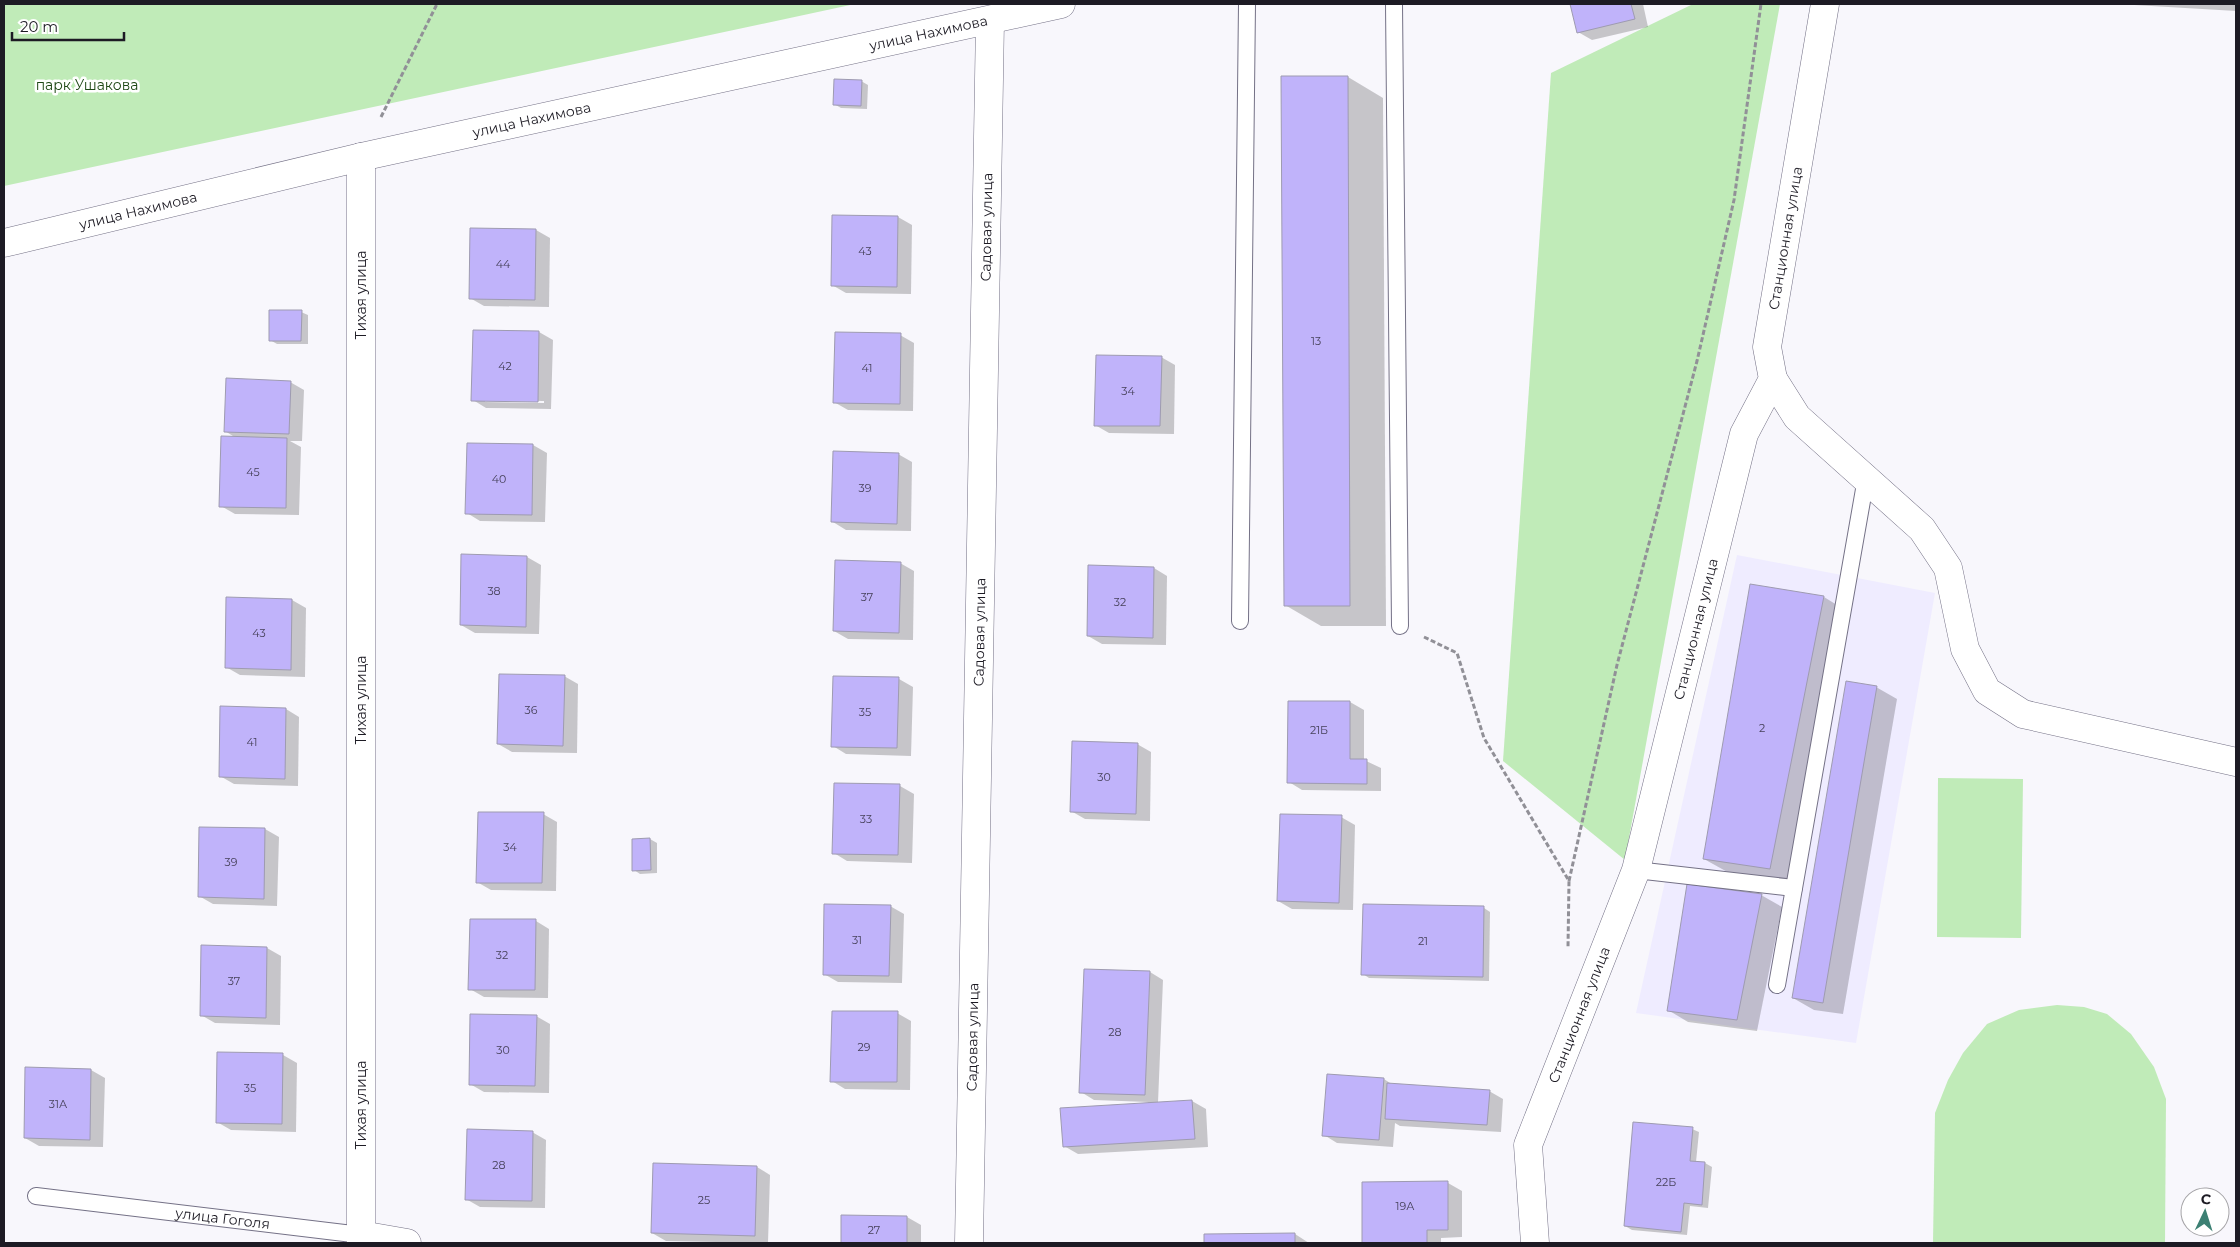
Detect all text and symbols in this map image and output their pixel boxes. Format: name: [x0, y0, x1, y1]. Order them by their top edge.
scale bar: [12, 10, 125, 42]
street label: улица Нахимова: [867, 11, 989, 55]
text: 20 m: [20, 17, 58, 36]
park label: парк Ушакова: [36, 76, 138, 94]
street label: улица Нахимова: [470, 98, 593, 142]
street label: Станционная улица: [1764, 165, 1806, 311]
street label: Садовая улица: [977, 173, 996, 282]
street label: улица Нахимова: [76, 188, 199, 234]
house number: 43: [858, 244, 872, 258]
street label: Тихая улица: [352, 251, 370, 339]
house number: 44: [496, 257, 511, 271]
house number: 13: [1311, 334, 1321, 348]
house number: 42: [498, 359, 512, 373]
house number: 41: [862, 361, 872, 375]
house number: 34: [1121, 384, 1135, 398]
house number: 45: [246, 465, 260, 479]
house number: 40: [492, 472, 506, 486]
house number: 39: [859, 481, 872, 495]
street label: Станционная улица: [1670, 556, 1722, 702]
street label: Садовая улица: [970, 578, 989, 687]
house number: 38: [487, 584, 501, 598]
house number: 37: [861, 590, 873, 604]
house number: 32: [1114, 595, 1126, 609]
house number: 43: [252, 626, 266, 640]
street label: Тихая улица: [352, 656, 370, 744]
house number: 36: [525, 703, 538, 717]
house number: 35: [859, 705, 871, 719]
house number: 2: [1759, 721, 1765, 735]
house number: 21Б: [1310, 723, 1328, 737]
house number: 41: [247, 735, 257, 749]
house number: 30: [1097, 770, 1111, 784]
house number: 33: [860, 812, 872, 826]
house number: 34: [503, 840, 517, 854]
house number: 39: [225, 855, 238, 869]
house number: 31: [852, 933, 862, 947]
house number: 21: [1418, 934, 1428, 948]
street label: Станционная улица: [1544, 944, 1614, 1086]
house number: 32: [496, 948, 508, 962]
house number: 37: [228, 974, 240, 988]
street label: Садовая улица: [963, 983, 982, 1092]
house number: 28: [1108, 1025, 1122, 1039]
house number: 29: [858, 1040, 871, 1054]
house number: 30: [496, 1043, 510, 1057]
street label: Тихая улица: [352, 1061, 370, 1149]
house number: 35: [244, 1081, 256, 1095]
house number: 31А: [49, 1097, 68, 1111]
house number: 28: [492, 1158, 506, 1172]
house number: 22Б: [1656, 1175, 1676, 1189]
north arrow: [2180, 1187, 2230, 1237]
text: С: [2200, 1190, 2212, 1208]
house number: 25: [698, 1193, 710, 1207]
house number: 19А: [1396, 1199, 1415, 1213]
street label: улица Гоголя: [173, 1204, 271, 1233]
house number: 27: [868, 1223, 880, 1237]

